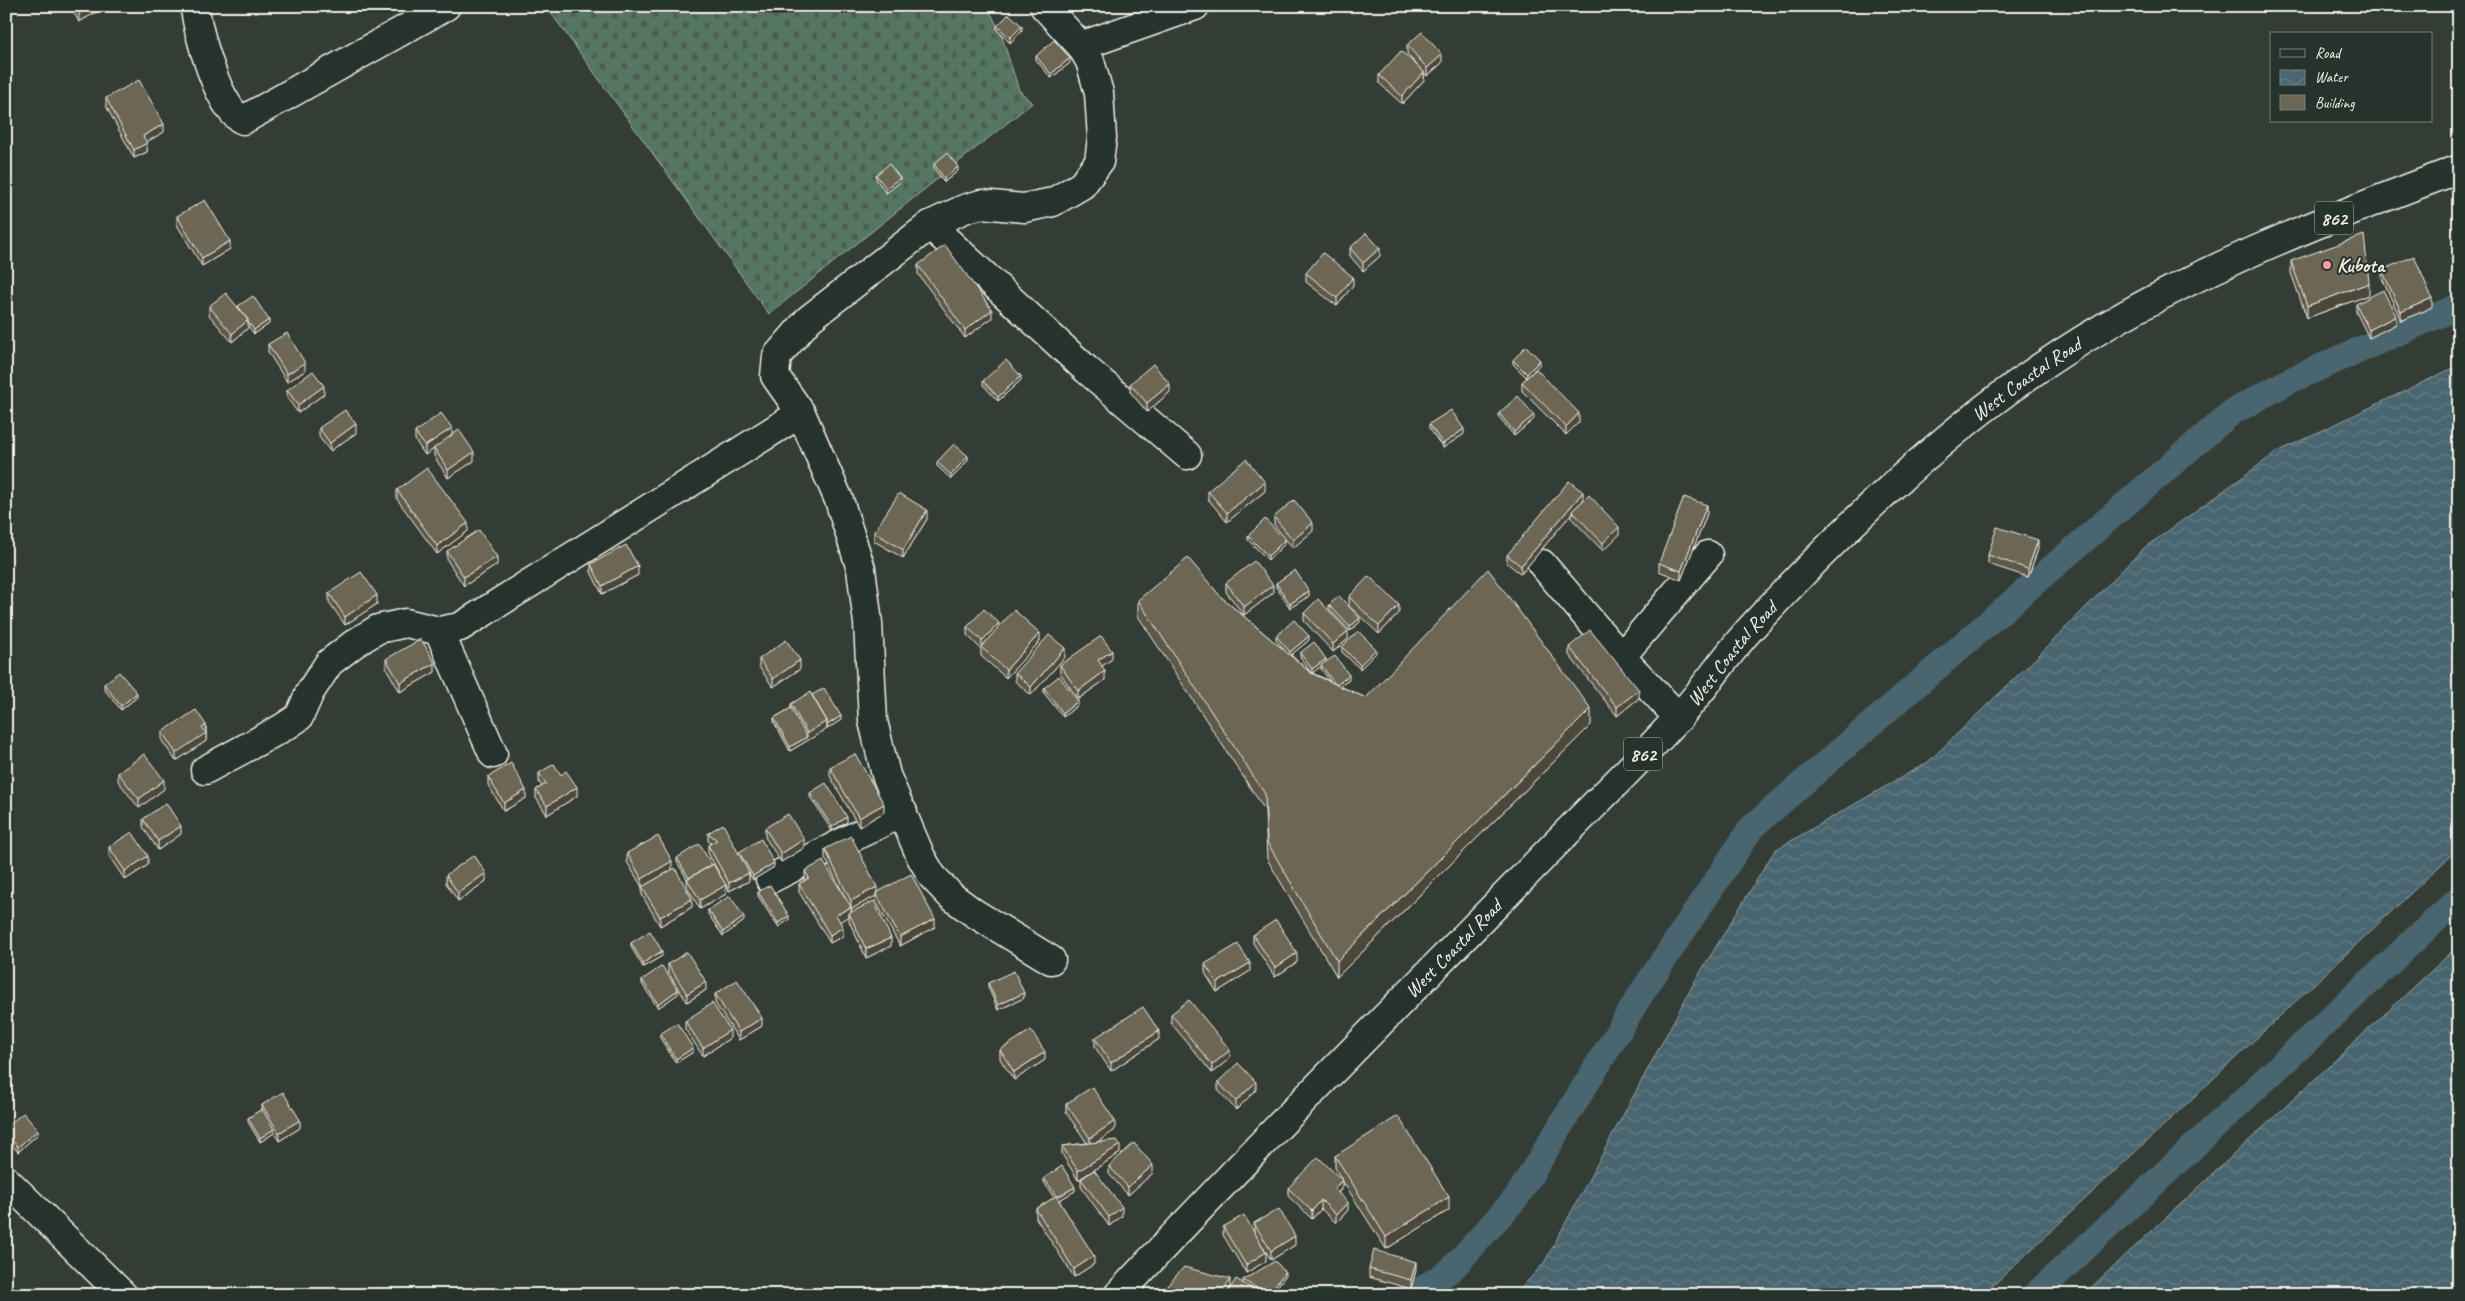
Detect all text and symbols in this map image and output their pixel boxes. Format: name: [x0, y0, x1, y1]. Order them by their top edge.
legend: [2270, 32, 2432, 122]
text: Road: [2315, 44, 2342, 63]
text: Water: [2315, 68, 2349, 87]
text: Building: [2315, 94, 2355, 113]
road number: 862: [2315, 202, 2353, 234]
place label: Kubota: [2337, 253, 2386, 278]
marker: Kubota: [2321, 259, 2333, 271]
street label: West Coastal Road: [1967, 330, 2088, 427]
street label: West Coastal Road: [1682, 594, 1785, 711]
road number: 862: [1624, 738, 1662, 771]
street label: West Coastal Road: [1399, 892, 1510, 1003]

